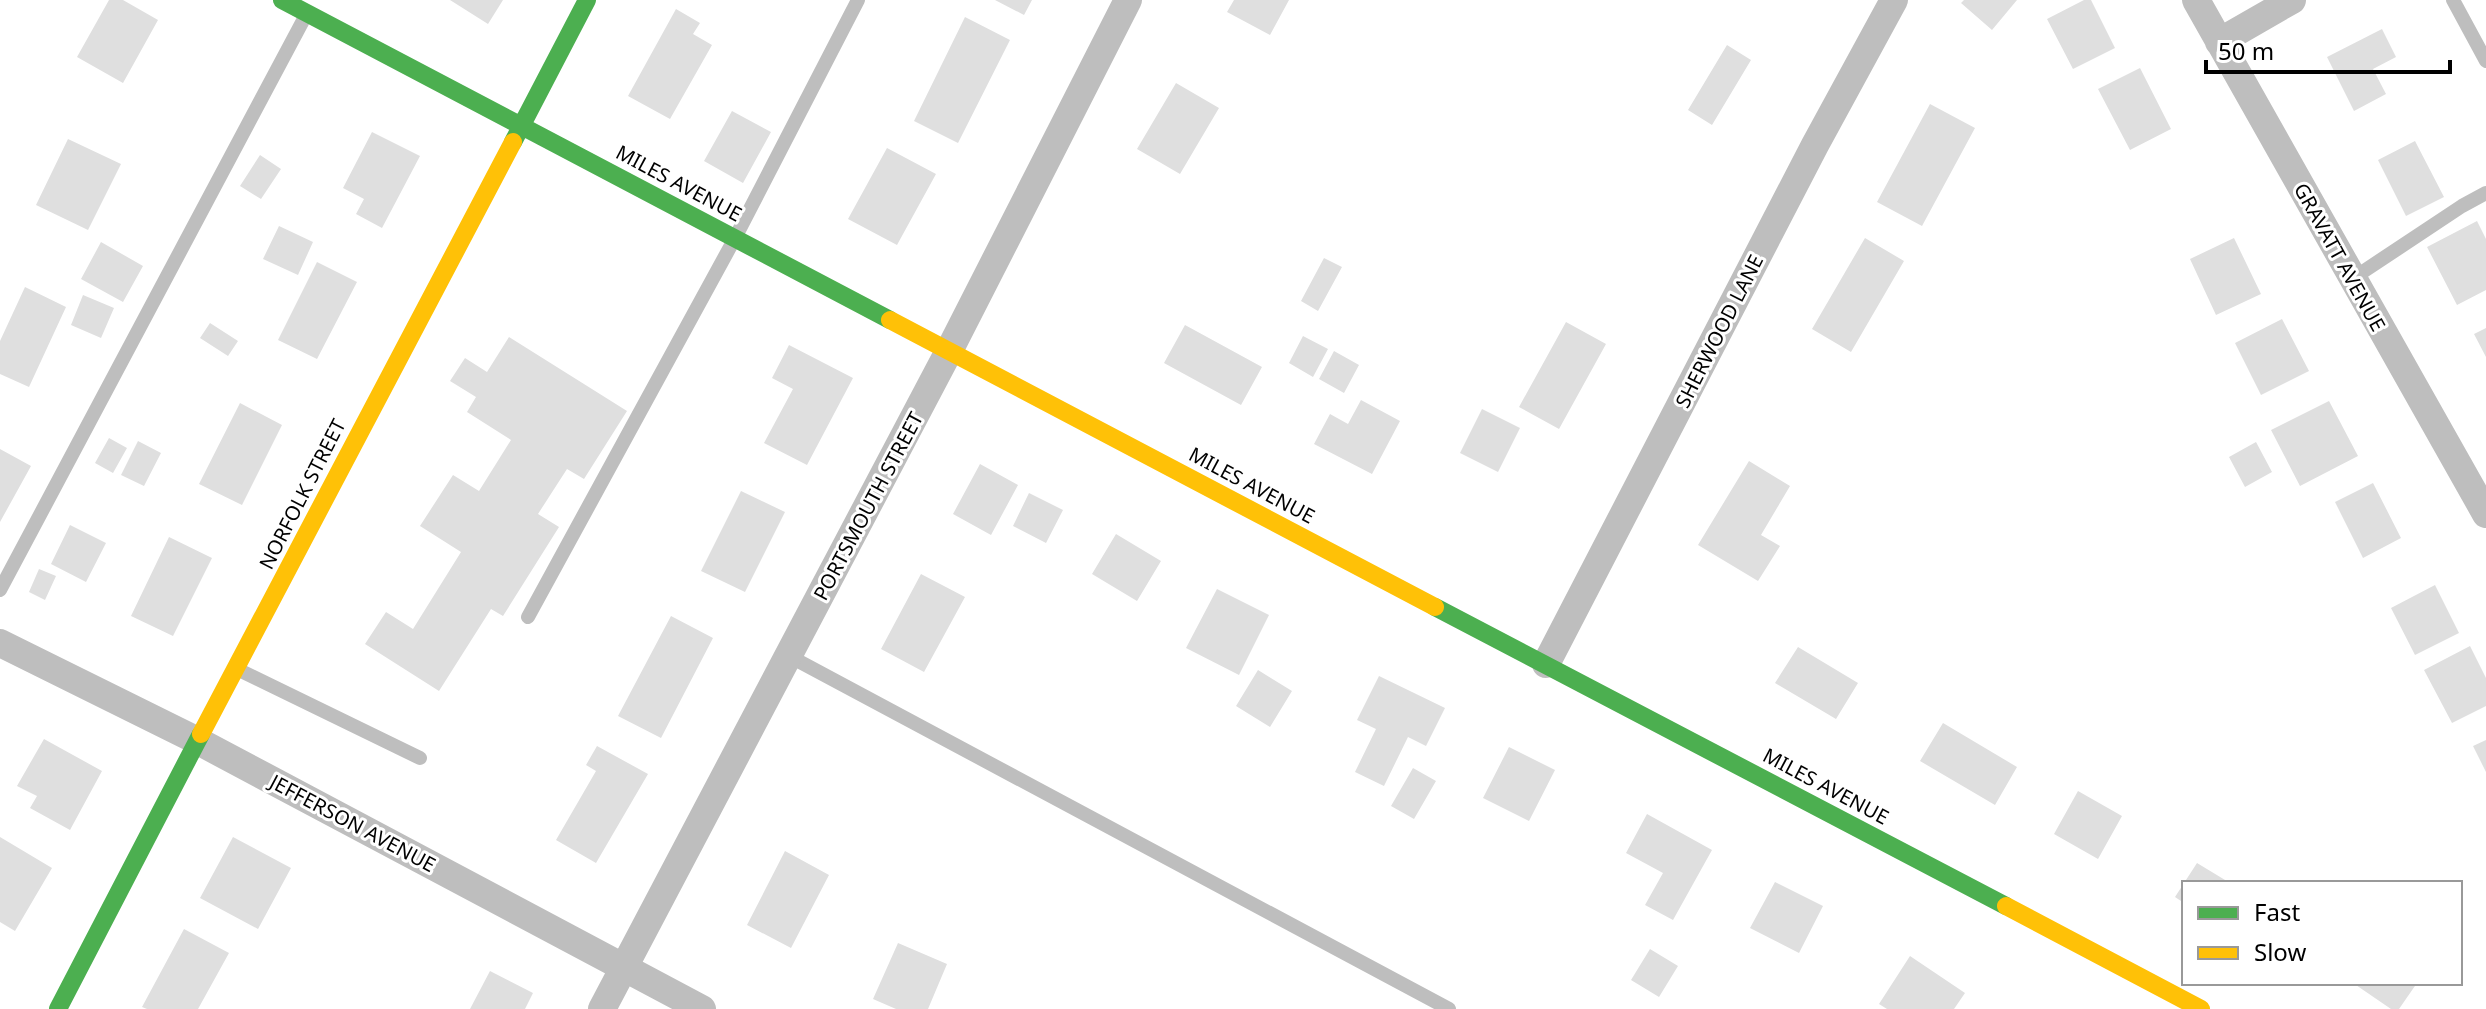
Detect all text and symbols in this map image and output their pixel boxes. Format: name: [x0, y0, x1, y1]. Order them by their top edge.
scale bar: [2206, 24, 2450, 74]
text: 50 m: [2218, 34, 2274, 67]
street label: MILES AVENUE: [611, 139, 747, 227]
street label: GRAVATT AVENUE: [2288, 178, 2392, 336]
street label: SHERWOOD LANE: [1669, 250, 1769, 412]
street label: PORTSMOUTH STREET: [807, 407, 929, 605]
street label: NORFOLK STREET: [252, 414, 352, 574]
street label: MILES AVENUE: [1184, 441, 1320, 529]
street label: MILES AVENUE: [1758, 742, 1894, 830]
street label: JEFFERSON AVENUE: [264, 767, 441, 878]
legend: [2182, 881, 2462, 985]
text: Fast: [2254, 895, 2300, 928]
text: Slow: [2254, 935, 2306, 968]

